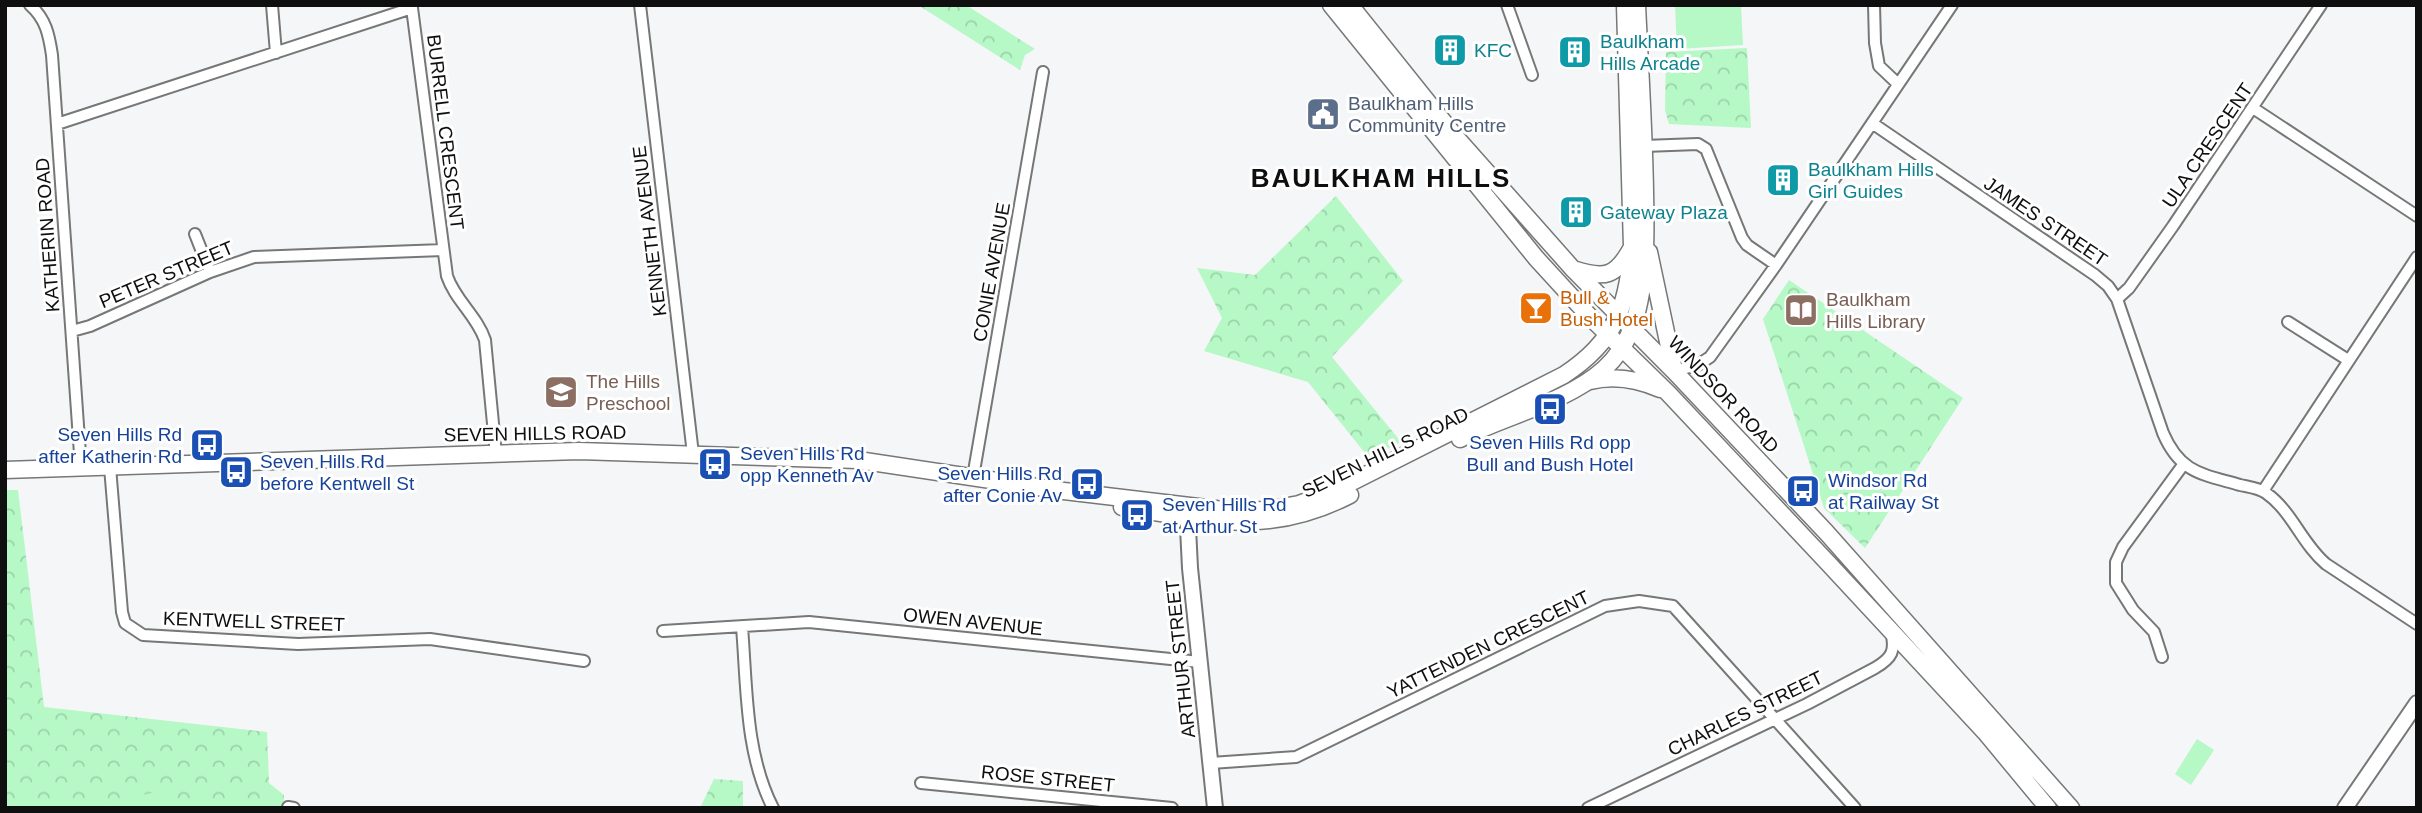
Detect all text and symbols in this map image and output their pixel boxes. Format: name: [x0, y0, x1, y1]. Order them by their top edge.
building icon: KFC: [1431, 31, 1469, 69]
place label: Baulkham Hills Arcade: [1600, 31, 1700, 74]
street label: BURRELL CRESCENT: [423, 33, 468, 231]
building icon: Baulkham Hills Arcade: [1556, 33, 1594, 71]
place label: KFC: [1474, 40, 1512, 61]
street label: ULA CRESCENT: [2158, 79, 2257, 212]
place label: Baulkham Hills Community Centre: [1348, 93, 1506, 136]
public building icon: Baulkham Hills Community Centre: [1304, 95, 1342, 133]
street label: KENNETH AVENUE: [629, 144, 670, 317]
street label: KATHERIN ROAD: [32, 157, 63, 313]
place label: Baulkham Hills Girl Guides: [1808, 159, 1934, 202]
building icon: Baulkham Hills Girl Guides: [1764, 161, 1802, 199]
district label: BAULKHAM HILLS: [1251, 163, 1511, 193]
street label: JAMES STREET: [1980, 173, 2111, 270]
building icon: Gateway Plaza: [1557, 193, 1595, 231]
street label: CONIE AVENUE: [969, 201, 1014, 343]
place label: Gateway Plaza: [1600, 202, 1728, 223]
street label: PETER STREET: [96, 237, 237, 312]
place label: Bull & Bush Hotel: [1560, 287, 1653, 330]
bar icon: Bull & Bush Hotel: [1517, 289, 1555, 327]
place label: Baulkham Hills Library: [1826, 289, 1926, 332]
library icon: Baulkham Hills Library: [1782, 291, 1820, 329]
street label: WINDSOR ROAD: [1664, 332, 1783, 457]
place label: The Hills Preschool: [586, 371, 671, 414]
school or university icon: The Hills Preschool: [542, 373, 580, 411]
bus stop icon: Seven Hills Rd opp Bull and Bush Hotel: [1531, 390, 1569, 428]
street label: SEVEN HILLS ROAD: [1299, 403, 1472, 502]
street label: SEVEN HILLS ROAD: [444, 421, 627, 446]
place label: Seven Hills Rd after Katherin Rd: [38, 424, 182, 467]
bus stop icon: Seven Hills Rd after Katherin Rd: [188, 426, 226, 464]
place label: Seven Hills Rd opp Bull and Bush Hotel: [1467, 432, 1633, 475]
place label: Seven Hills Rd opp Kenneth Av: [740, 443, 874, 486]
bus stop icon: Seven Hills Rd opp Kenneth Av: [696, 445, 734, 483]
place label: Seven Hills Rd before Kentwell St: [260, 451, 415, 494]
bus stop icon: Seven Hills Rd before Kentwell St: [217, 453, 255, 491]
place label: Seven Hills Rd after Conie Av: [937, 463, 1062, 506]
bus stop icon: Seven Hills Rd after Conie Av: [1068, 465, 1106, 503]
place label: Windsor Rd at Railway St: [1828, 470, 1940, 513]
bus stop icon: Windsor Rd at Railway St: [1784, 472, 1822, 510]
place label: Seven Hills Rd at Arthur St: [1162, 494, 1287, 537]
bus stop icon: Seven Hills Rd at Arthur St: [1118, 496, 1156, 534]
street label: ARTHUR STREET: [1162, 578, 1199, 739]
street label: YATTENDEN CRESCENT: [1384, 586, 1593, 703]
street label: OWEN AVENUE: [902, 604, 1044, 639]
street label: KENTWELL STREET: [163, 608, 346, 635]
street label: CHARLES STREET: [1664, 667, 1827, 760]
street label: ROSE STREET: [980, 761, 1116, 796]

